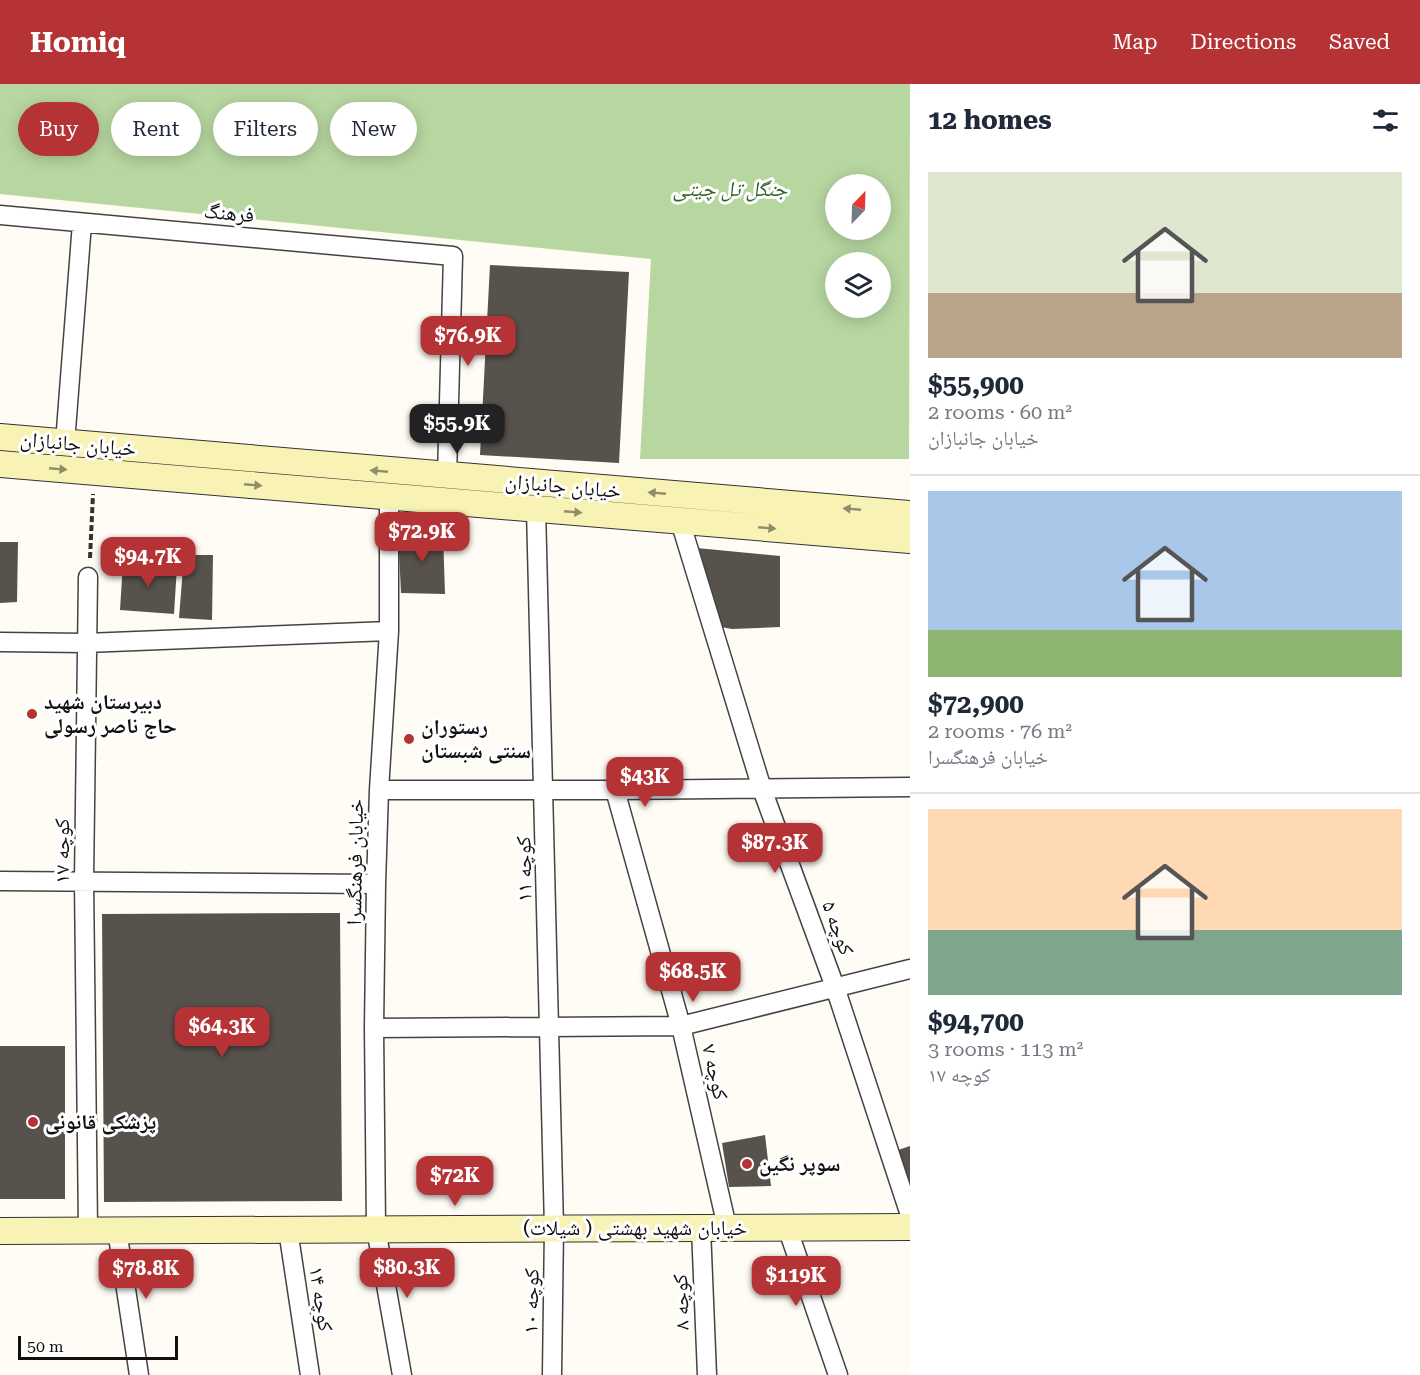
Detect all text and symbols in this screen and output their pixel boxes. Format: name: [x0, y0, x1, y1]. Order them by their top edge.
text: Homiq: [30, 26, 126, 59]
text: Map: [1113, 30, 1157, 54]
text: Directions: [1190, 30, 1296, 54]
text: Saved: [1329, 30, 1390, 54]
chip: Buy: [18, 102, 99, 156]
chip: Rent: [111, 102, 201, 156]
chip: Filters: [213, 102, 318, 156]
chip: New: [330, 102, 417, 156]
icon: filters: [1369, 104, 1402, 137]
text: 12 homes: [928, 105, 1052, 135]
north arrow: [825, 174, 891, 240]
map controls: [825, 174, 891, 318]
park label: جنگل تل چیتی: [673, 177, 788, 202]
street label: فرهنگ: [203, 199, 255, 227]
icon: home: [1111, 211, 1219, 319]
button: layers: [825, 252, 891, 318]
pin: $76.9K: [419, 316, 517, 367]
text: $76.9K: [435, 323, 501, 347]
text: $55,900: [928, 370, 1024, 400]
text: 2 rooms · 60 m²: [928, 400, 1072, 424]
pin: $55.9K: [408, 404, 506, 455]
text: $55.9K: [424, 411, 490, 435]
text: خیابان جانبازان: [928, 426, 1039, 450]
street label: خیابان جانبازان: [19, 427, 137, 461]
one-way arrow: [49, 464, 68, 474]
one-way arrow: [370, 466, 389, 475]
street label: خیابان جانبازان: [504, 469, 622, 503]
one-way arrow: [243, 480, 262, 490]
one-way arrow: [648, 489, 667, 498]
one-way arrow: [842, 504, 861, 514]
one-way arrow: [563, 507, 582, 517]
pin: $72.9K: [373, 512, 471, 563]
text: $72.9K: [389, 519, 455, 543]
one-way arrow: [757, 523, 776, 533]
icon: home: [1111, 530, 1219, 638]
pin: $94.7K: [99, 537, 197, 588]
text: $94.7K: [115, 544, 181, 568]
text: $72,900: [928, 689, 1024, 719]
place label: دبیرستان شهید حاج ناصر رسولی: [44, 690, 177, 739]
marker: دبیرستان شهید حاج ناصر رسولی: [25, 707, 39, 721]
place label: رستوران سنتی شبستان: [421, 715, 531, 764]
text: 2 rooms · 76 m²: [928, 719, 1072, 743]
marker: رستوران سنتی شبستان: [402, 732, 416, 746]
text: خیابان فرهنگسرا: [928, 745, 1048, 769]
pin: $43K: [609, 757, 681, 808]
text: $43K: [620, 764, 670, 788]
street label: خیابان فرهنگسرا: [342, 799, 368, 925]
street label: کوچه ۱۷: [50, 818, 74, 884]
pin: $87.3K: [726, 823, 824, 874]
text: $87.3K: [742, 830, 808, 854]
street label: کوچه ۱۱: [511, 836, 537, 902]
icon: home: [1111, 848, 1219, 956]
street label: کوچه ۵: [817, 898, 859, 959]
pin: $68.5K: [644, 952, 742, 1003]
text: $68.5K: [660, 959, 726, 983]
pin: $64.3K: [173, 1007, 271, 1058]
text: $94,700: [928, 1007, 1024, 1037]
text: $64.3K: [189, 1014, 255, 1038]
text: 3 rooms · 113 m²: [928, 1037, 1083, 1061]
street label: کوچه ۷: [697, 1042, 733, 1102]
text: کوچه ۱۷: [928, 1063, 990, 1087]
place label: پزشکی قانونی: [45, 1110, 156, 1135]
marker: پزشکی قانونی: [26, 1115, 40, 1129]
place label: سوپر نگین: [759, 1152, 840, 1177]
pin: $72K: [419, 1156, 491, 1207]
marker: سوپر نگین: [740, 1157, 754, 1171]
text: $72K: [430, 1163, 480, 1187]
street label: خیابان شهید بهشتی ( شیلات): [523, 1216, 747, 1241]
pin: $80.3K: [358, 1248, 456, 1299]
pin: $78.8K: [97, 1249, 195, 1300]
text: $80.3K: [374, 1255, 440, 1279]
text: $78.8K: [113, 1256, 179, 1280]
pin: $119K: [754, 1256, 838, 1307]
text: $119K: [766, 1263, 826, 1287]
street label: کوچه ۱۴: [304, 1265, 338, 1334]
street label: کوچه ۱۰: [518, 1268, 544, 1334]
street label: کوچه ۸: [668, 1273, 694, 1330]
scale bar: [18, 1333, 178, 1360]
text: 50 m: [27, 1337, 64, 1356]

